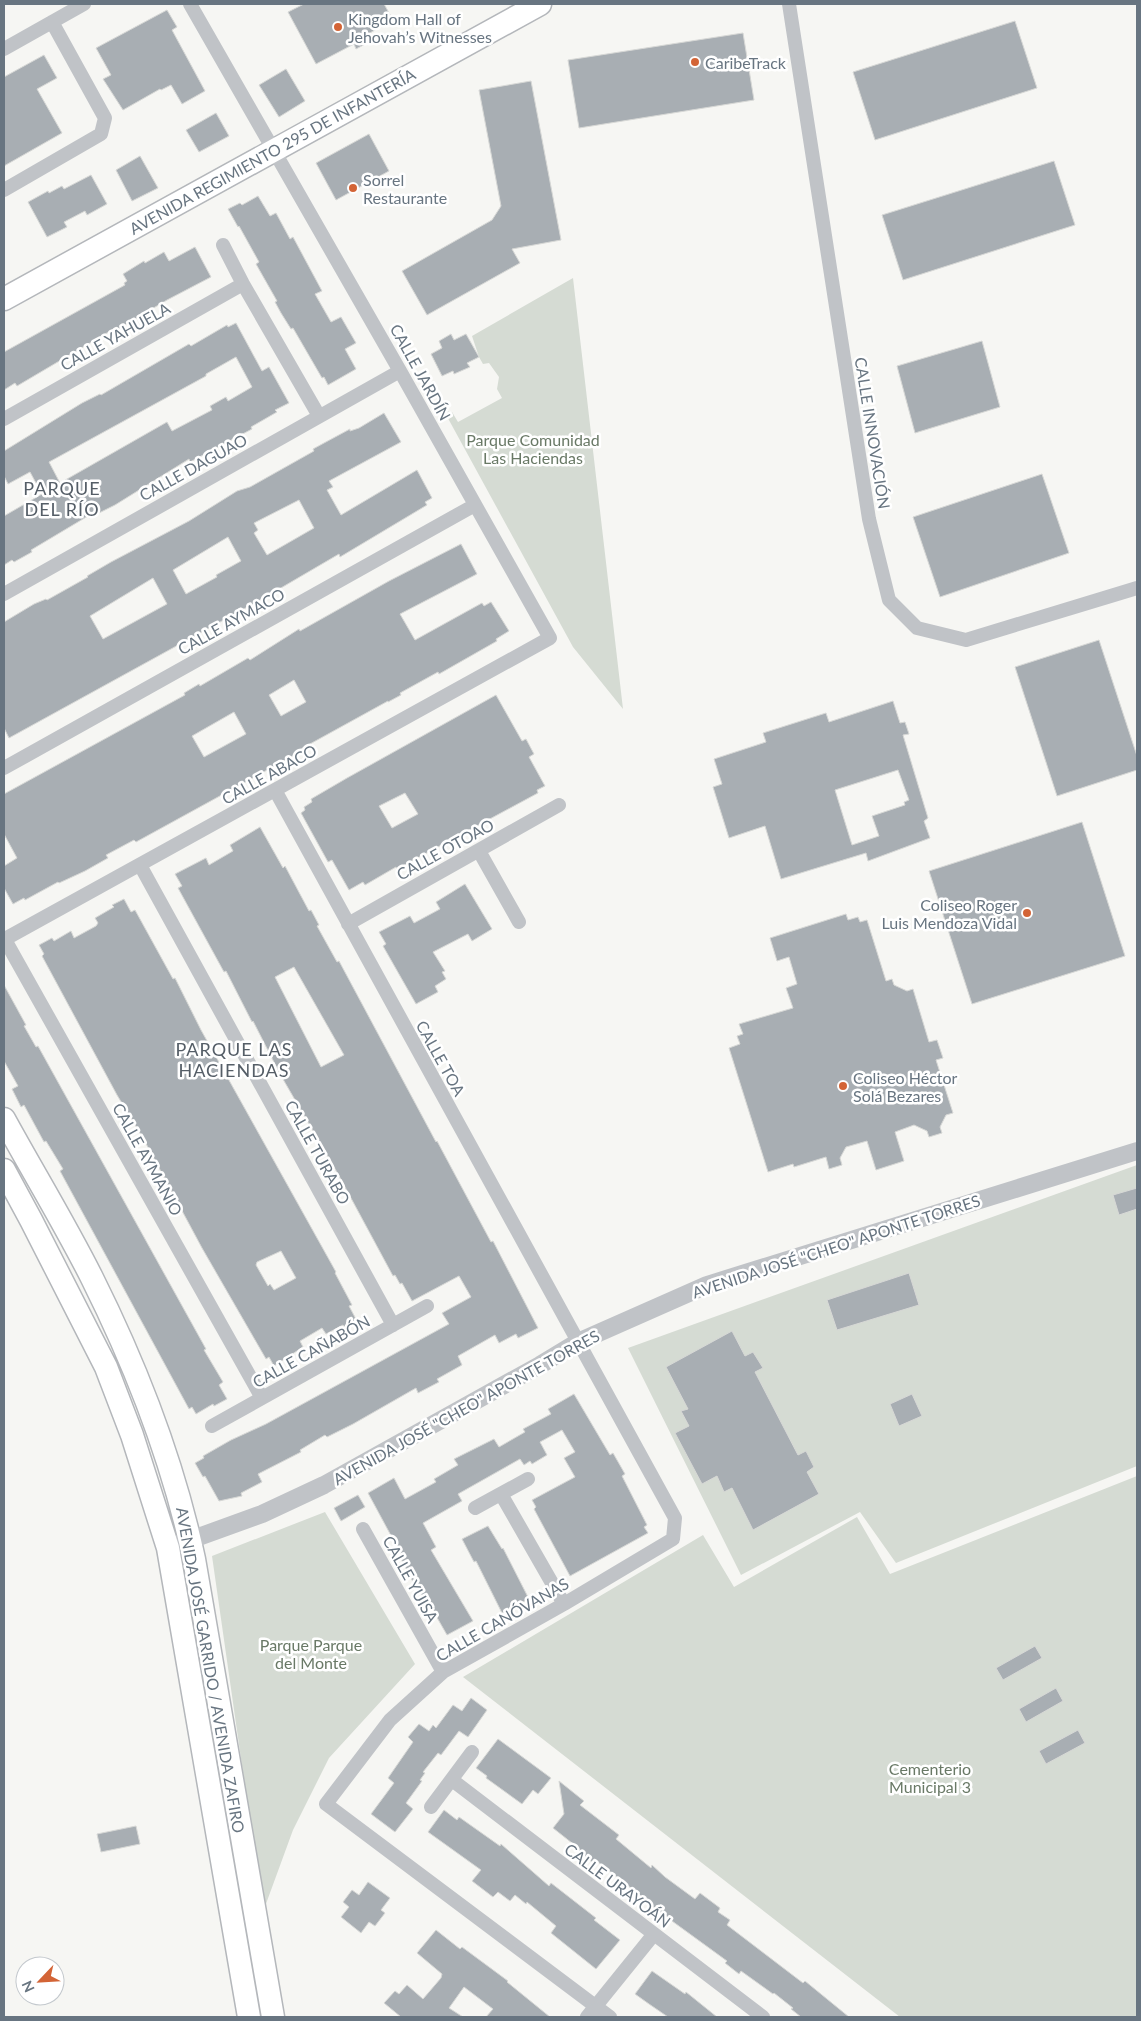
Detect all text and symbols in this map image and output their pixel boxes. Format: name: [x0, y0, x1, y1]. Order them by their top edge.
place label: Kingdom Hall of Jehovah’s Witnesses: [348, 9, 492, 46]
marker: Kingdom Hall of Jehovah’s Witnesses: [332, 21, 344, 33]
place label: CaribeTrack: [705, 53, 787, 72]
marker: CaribeTrack: [689, 56, 701, 68]
street label: AVENIDA REGIMIENTO 295 DE INFANTERÍA: [126, 64, 418, 238]
place label: Sorrel Restaurante: [363, 170, 447, 207]
marker: Sorrel Restaurante: [347, 182, 359, 194]
street label: CALLE YAHUELA: [57, 298, 173, 374]
street label: CALLE JARDÍN: [387, 321, 455, 423]
street label: CALLE INNOVACIÓN: [852, 356, 894, 510]
street label: CALLE DAGUAO: [136, 429, 250, 504]
park label: Parque Comunidad Las Haciendas: [466, 430, 600, 467]
district label: PARQUE DEL RÍO: [23, 477, 101, 520]
street label: CALLE AYMACO: [174, 584, 288, 658]
street label: CALLE ABACO: [218, 740, 320, 808]
street label: CALLE OTOAO: [393, 814, 497, 884]
place label: Coliseo Roger Luis Mendoza Vidal: [882, 895, 1017, 932]
marker: Coliseo Roger Luis Mendoza Vidal: [1021, 907, 1033, 919]
street label: CALLE TOA: [413, 1017, 470, 1099]
district label: PARQUE LAS HACIENDAS: [175, 1038, 293, 1081]
place label: Coliseo Héctor Solá Bezares: [853, 1068, 958, 1105]
marker: Coliseo Héctor Solá Bezares: [837, 1080, 849, 1092]
street label: CALLE TURABO: [282, 1097, 355, 1208]
street label: CALLE AYMANIO: [109, 1099, 187, 1219]
street label: AVENIDA JOSÉ "CHEO" APONTE TORRES: [690, 1190, 982, 1302]
street label: CALLE CAÑABÓN: [249, 1311, 373, 1391]
street label: AVENIDA JOSÉ "CHEO" APONTE TORRES: [329, 1326, 603, 1488]
street label: AVENIDA JOSÉ GARRIDO / AVENIDA ZAFIRO: [173, 1506, 249, 1835]
street label: CALLE YUISA: [379, 1532, 443, 1626]
street label: CALLE CANÓVANAS: [432, 1573, 572, 1665]
park label: Parque Parque del Monte: [260, 1635, 362, 1672]
park label: Cementerio Municipal 3: [889, 1759, 971, 1796]
street label: CALLE URAYOÁN: [561, 1839, 675, 1931]
north arrow: [15, 1956, 65, 2006]
text: N: [18, 1978, 38, 1995]

